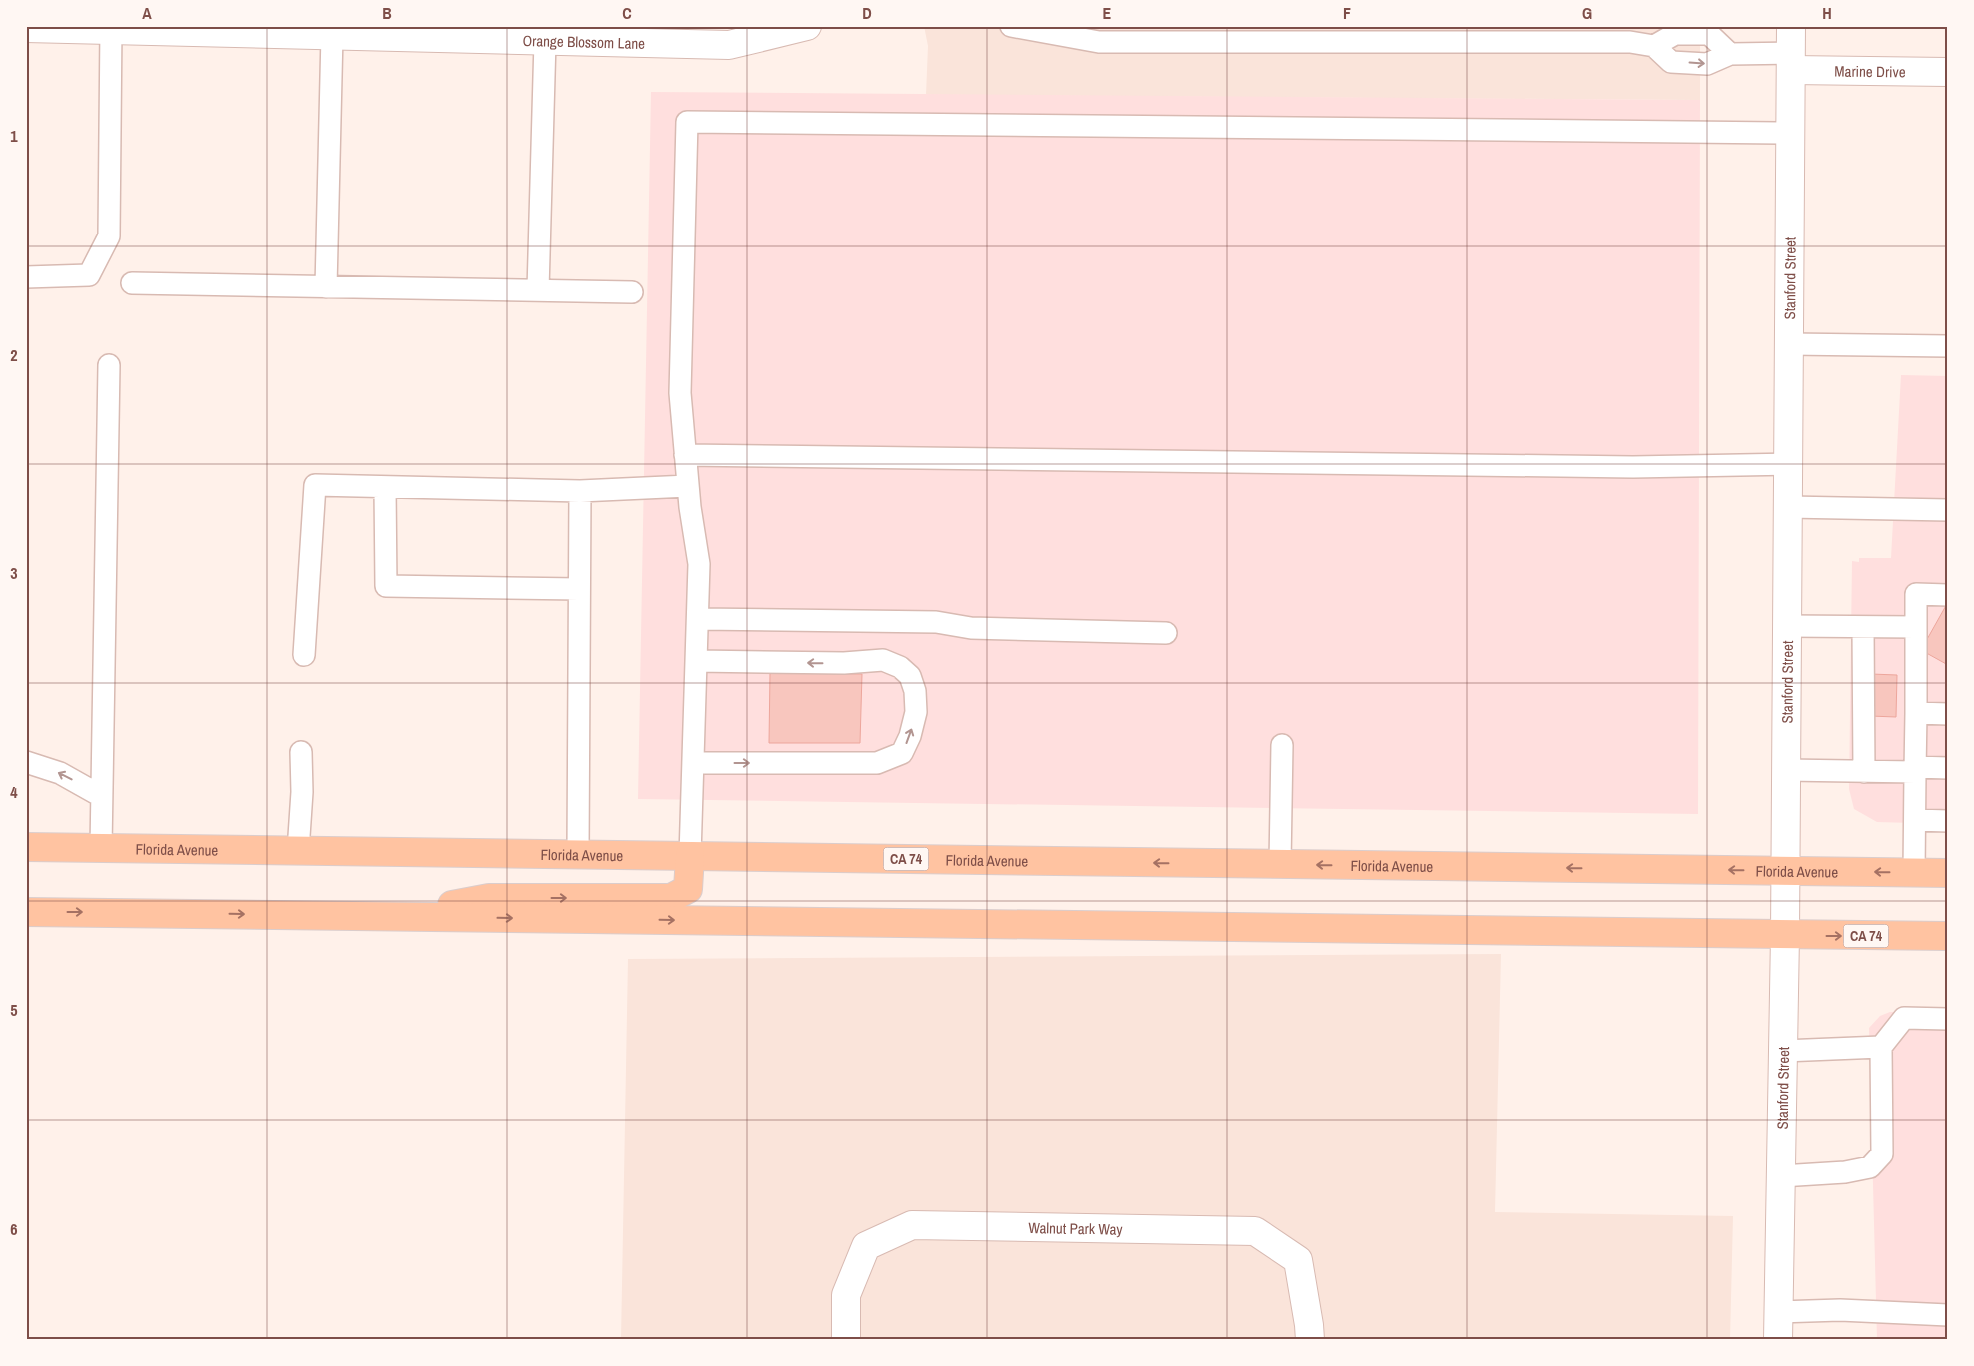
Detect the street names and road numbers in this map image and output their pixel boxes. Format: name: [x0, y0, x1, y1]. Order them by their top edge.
street label: Orange Blossom Lane: [522, 30, 645, 53]
street label: Marine Drive: [1834, 60, 1906, 82]
street label: Stanford Street: [1779, 236, 1800, 320]
street label: Stanford Street: [1776, 640, 1797, 724]
street label: Florida Avenue: [136, 838, 219, 860]
street label: Florida Avenue: [541, 843, 624, 866]
road number: CA 74: [884, 848, 928, 871]
street label: Florida Avenue: [945, 849, 1029, 871]
street label: Florida Avenue: [1350, 854, 1433, 877]
street label: Florida Avenue: [1755, 860, 1838, 882]
road number: CA 74: [1844, 924, 1888, 948]
street label: Stanford Street: [1771, 1046, 1794, 1130]
street label: Walnut Park Way: [1028, 1217, 1124, 1239]

